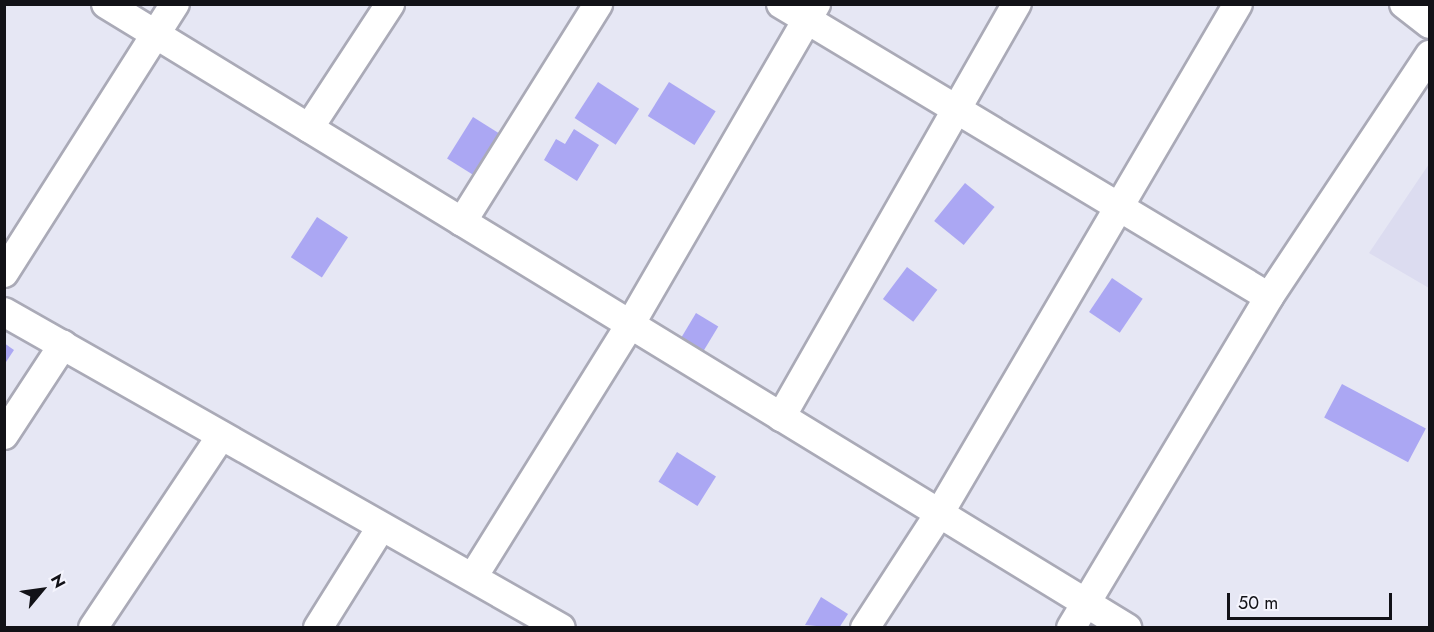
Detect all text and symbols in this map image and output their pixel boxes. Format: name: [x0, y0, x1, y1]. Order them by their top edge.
north arrow: [12, 560, 72, 620]
text: N: [45, 570, 71, 592]
scale bar: [1230, 581, 1395, 619]
text: 50 m: [1238, 590, 1278, 616]

